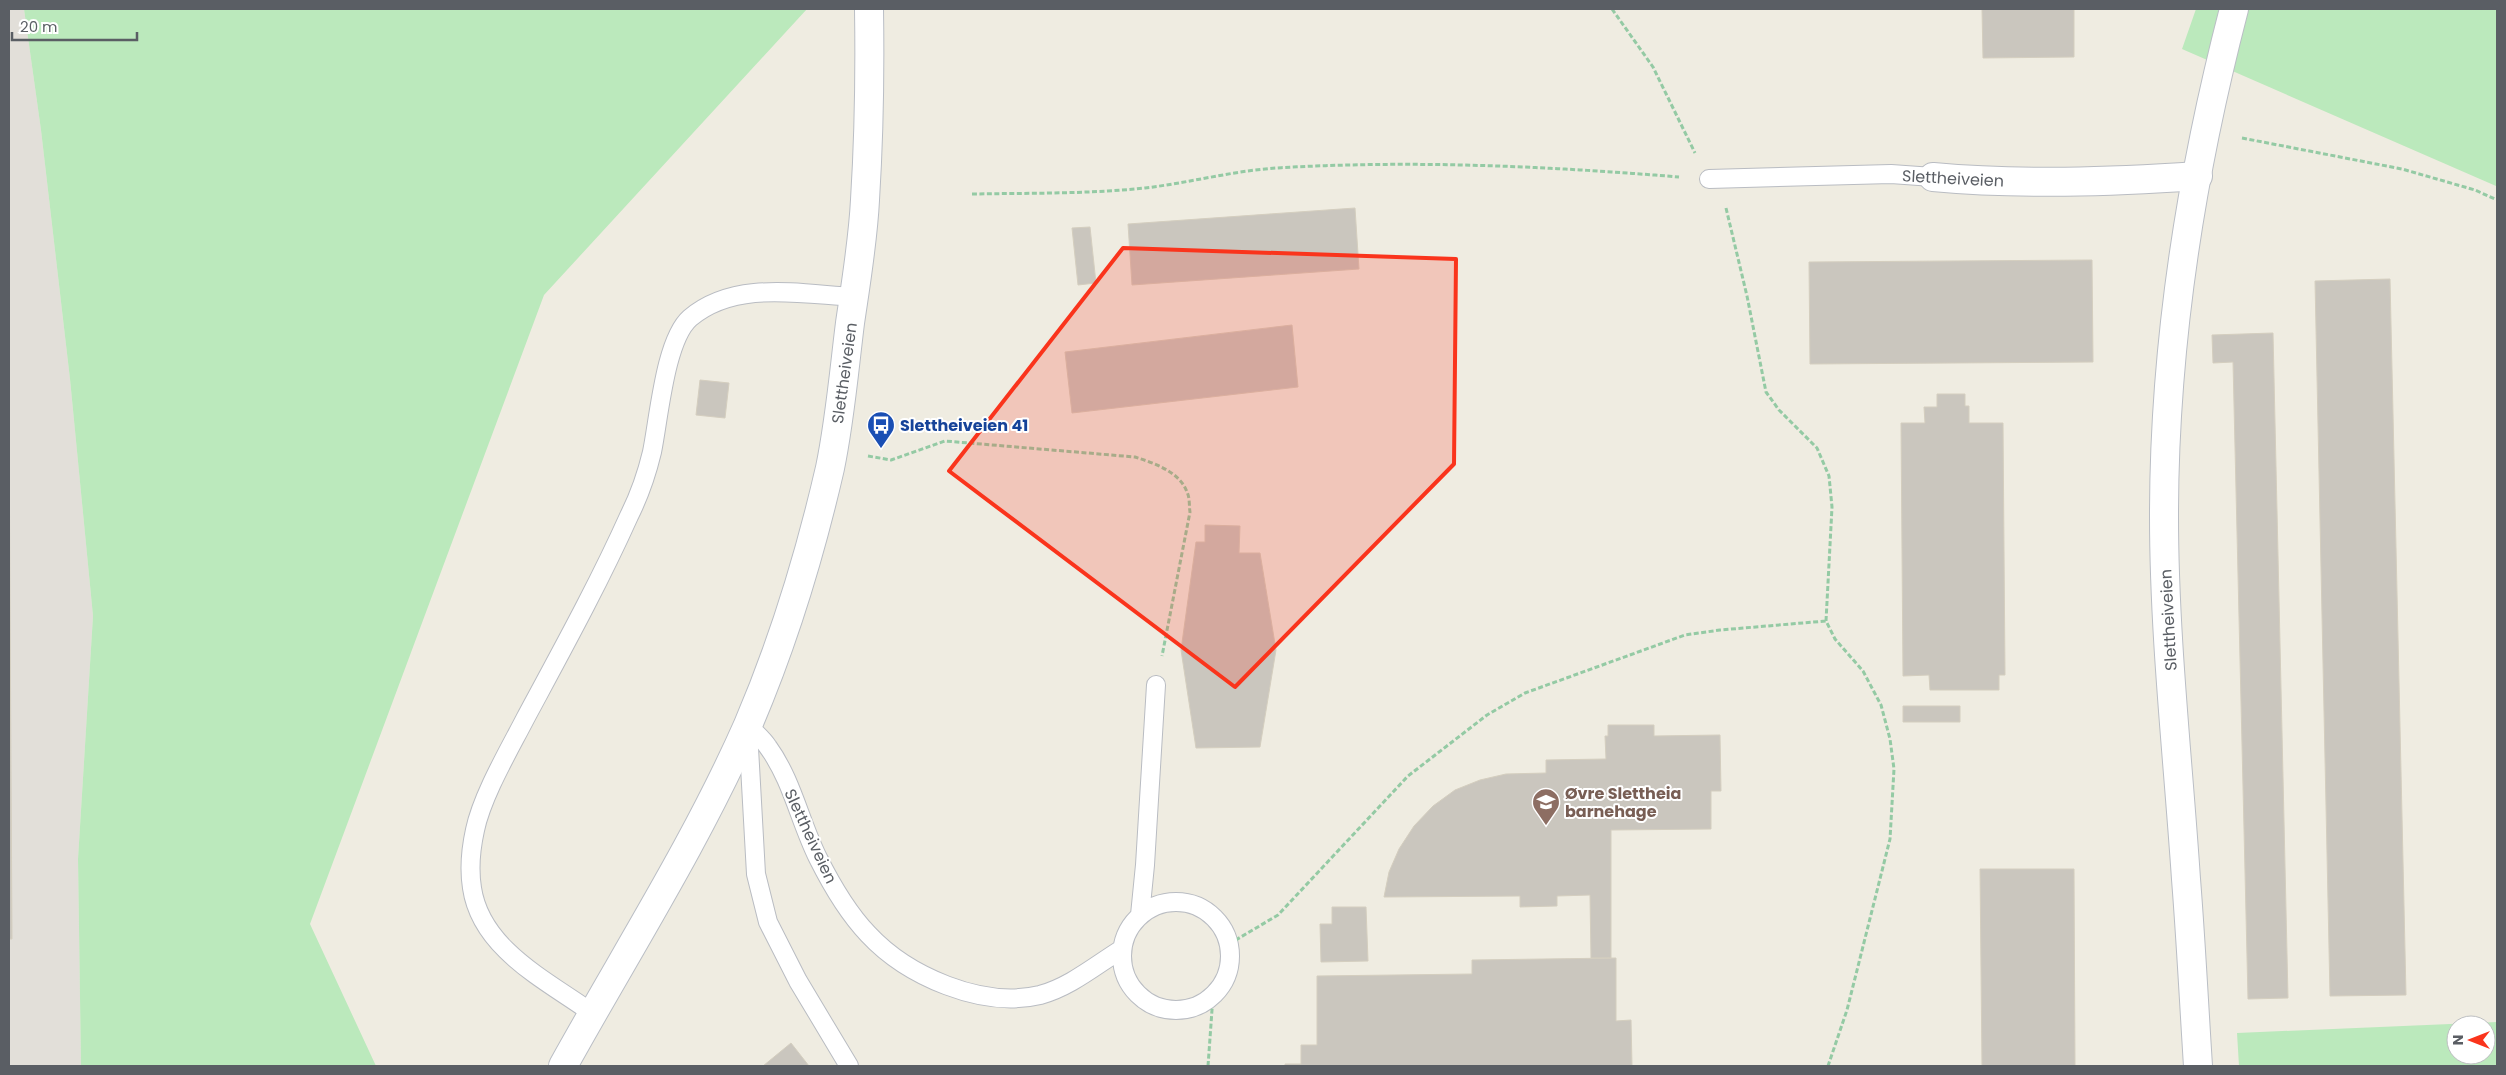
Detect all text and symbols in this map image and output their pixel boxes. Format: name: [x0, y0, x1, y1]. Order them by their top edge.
scale bar: [12, 10, 138, 42]
text: 20 m: [20, 16, 58, 37]
street label: Slettheiveien: [1901, 164, 2004, 193]
street label: Slettheiveien: [826, 321, 863, 425]
bus stop icon: Slettheiveien 41: [866, 410, 896, 449]
place label: Slettheiveien 41: [900, 414, 1028, 437]
street label: Slettheiveien: [2154, 568, 2183, 671]
place label: Øvre Slettheia barnehage: [1565, 782, 1681, 823]
street label: Slettheiveien: [779, 785, 843, 887]
school or university icon: Øvre Slettheia barnehage: [1531, 787, 1561, 826]
north arrow: [2446, 1015, 2496, 1065]
text: N: [2448, 1035, 2468, 1045]

